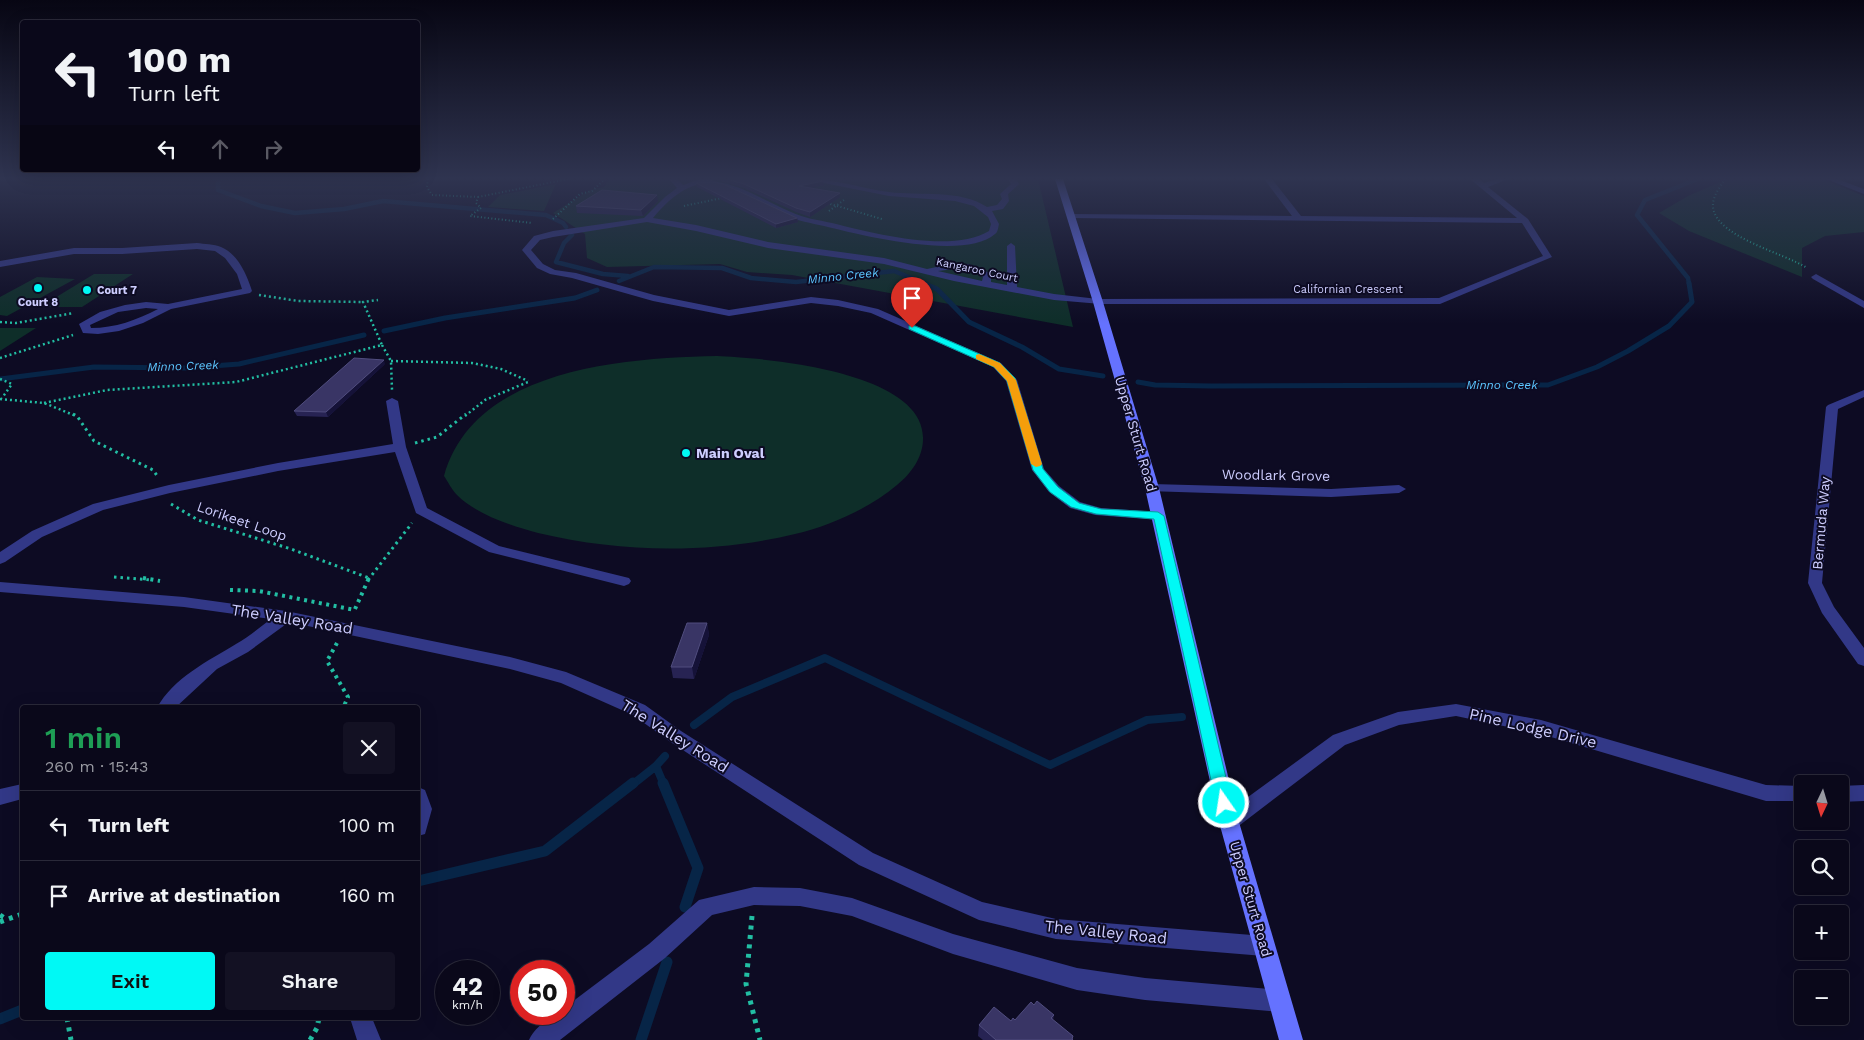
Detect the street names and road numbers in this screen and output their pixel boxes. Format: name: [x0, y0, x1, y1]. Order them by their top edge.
street label: Kangaroo Court: [935, 255, 1019, 285]
street label: Californian Crescent: [1293, 283, 1403, 296]
street label: Upper Sturt Road: [1112, 374, 1160, 494]
street label: Woodlark Grove: [1222, 466, 1330, 484]
street label: Bermuda Way: [1809, 475, 1833, 570]
street label: Lorikeet Loop: [195, 498, 289, 544]
street label: The Valley Road: [230, 600, 354, 638]
street label: The Valley Road: [618, 695, 732, 777]
street label: Pine Lodge Drive: [1467, 704, 1599, 752]
street label: Upper Sturt Road: [1227, 839, 1275, 959]
street label: The Valley Road: [1044, 916, 1168, 948]

